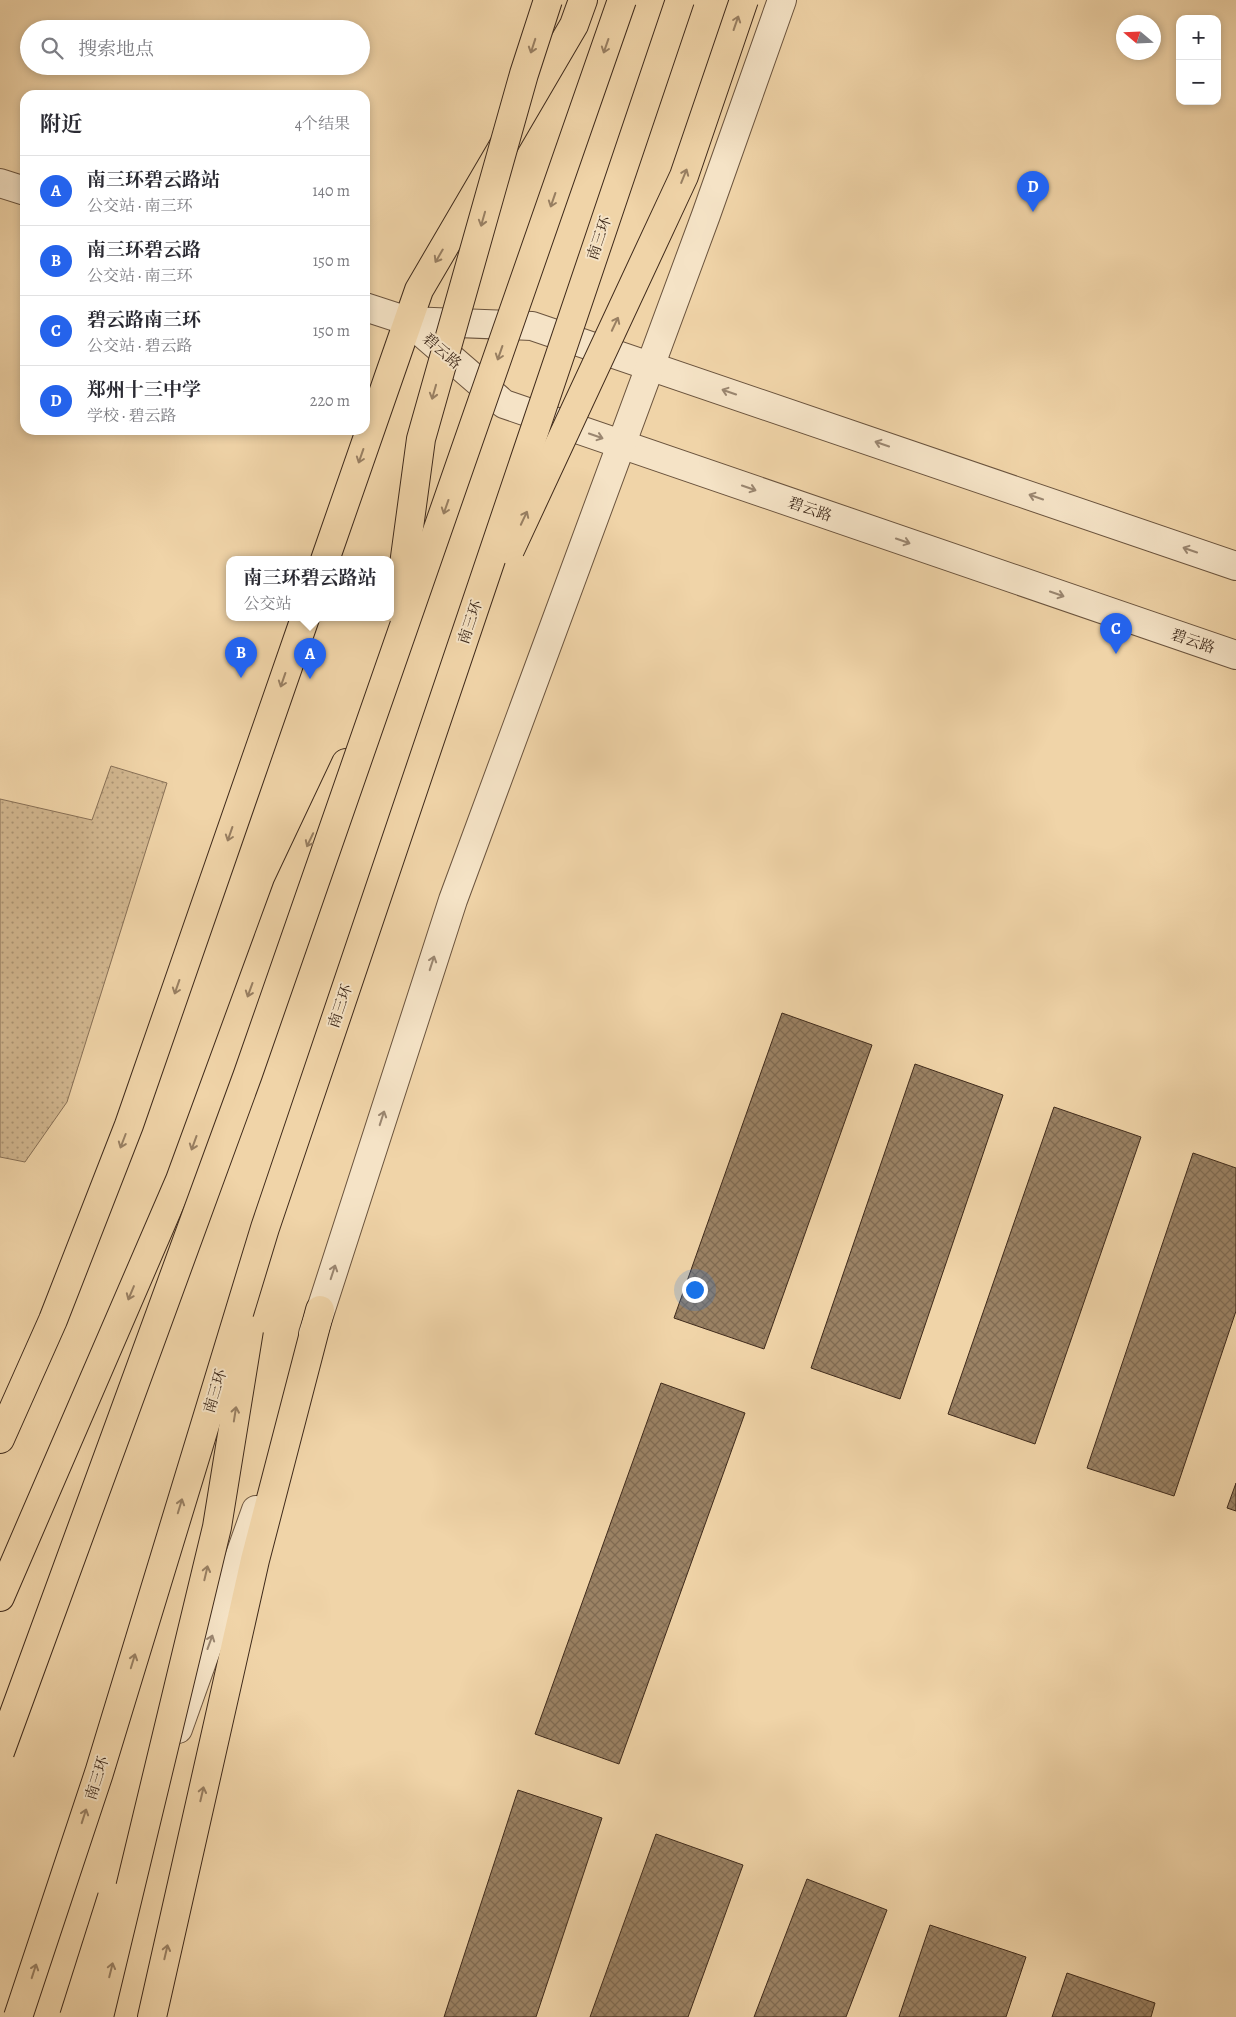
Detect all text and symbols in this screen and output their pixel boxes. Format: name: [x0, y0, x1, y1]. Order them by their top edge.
one-way arrow: [732, 15, 742, 31]
north arrow: [1116, 15, 1161, 60]
map controls: [1176, 15, 1221, 105]
button: +: [1176, 15, 1221, 60]
search box: [20, 20, 370, 75]
icon: search: [38, 34, 66, 62]
text: 搜索地点: [78, 36, 154, 62]
one-way arrow: [528, 38, 538, 54]
one-way arrow: [601, 38, 611, 54]
button: −: [1176, 60, 1221, 105]
text: 附近: [40, 110, 82, 138]
text: 4个结果: [295, 113, 350, 135]
text: 南三环碧云路站: [87, 167, 220, 193]
one-way arrow: [679, 169, 689, 184]
pin: D: [1017, 171, 1049, 212]
text: A: [51, 180, 61, 202]
text: 140 m: [312, 180, 350, 202]
one-way arrow: [548, 191, 557, 207]
text: 公交站 · 南三环: [87, 195, 193, 217]
one-way arrow: [478, 211, 488, 227]
street label: 南三环: [582, 213, 616, 263]
text: 南三环碧云路: [87, 237, 201, 263]
one-way arrow: [433, 248, 443, 262]
text: B: [51, 250, 61, 272]
text: 150 m: [313, 250, 350, 272]
text: 公交站 · 南三环: [87, 265, 193, 287]
text: 碧云路南三环: [87, 307, 201, 333]
one-way arrow: [611, 317, 621, 332]
text: C: [51, 320, 61, 342]
text: 150 m: [313, 320, 350, 342]
street label: 碧云路: [418, 329, 466, 373]
text: 公交站 · 碧云路: [87, 335, 193, 357]
one-way arrow: [495, 345, 504, 360]
text: 郑州十三中学: [87, 377, 201, 403]
one-way arrow: [429, 384, 439, 400]
one-way arrow: [721, 387, 737, 396]
text: D: [50, 390, 62, 412]
text: 220 m: [310, 390, 350, 412]
text: 学校 · 碧云路: [87, 405, 177, 427]
one-way arrow: [587, 432, 603, 441]
one-way arrow: [875, 439, 891, 449]
one-way arrow: [356, 447, 366, 463]
one-way arrow: [741, 484, 757, 494]
street label: 碧云路: [785, 492, 835, 526]
one-way arrow: [1029, 492, 1044, 501]
one-way arrow: [441, 498, 450, 514]
one-way arrow: [520, 511, 530, 526]
one-way arrow: [895, 537, 910, 546]
one-way arrow: [1183, 545, 1198, 554]
popup: [226, 556, 394, 621]
text: 南三环碧云路站: [243, 565, 377, 591]
one-way arrow: [1048, 590, 1064, 599]
text: 公交站: [243, 593, 292, 615]
street label: 南三环: [453, 597, 487, 647]
pin: C: [1100, 613, 1132, 654]
street label: 碧云路: [1168, 624, 1218, 658]
pin: B: [225, 637, 257, 678]
pin: A: [294, 638, 326, 679]
one-way arrow: [278, 672, 288, 688]
one-way arrow: [225, 826, 234, 841]
one-way arrow: [305, 832, 314, 847]
one-way arrow: [428, 955, 438, 971]
one-way arrow: [172, 979, 181, 995]
street label: 南三环: [323, 981, 357, 1031]
one-way arrow: [245, 982, 254, 998]
one-way arrow: [378, 1110, 388, 1126]
one-way arrow: [118, 1132, 127, 1148]
one-way arrow: [189, 1135, 198, 1150]
one-way arrow: [328, 1265, 338, 1281]
your location: [682, 1277, 708, 1303]
one-way arrow: [126, 1285, 136, 1300]
street label: 南三环: [199, 1367, 231, 1415]
one-way arrow: [231, 1406, 241, 1422]
one-way arrow: [176, 1498, 186, 1514]
one-way arrow: [202, 1566, 211, 1582]
one-way arrow: [206, 1635, 215, 1651]
one-way arrow: [128, 1654, 138, 1670]
street label: 南三环: [81, 1754, 113, 1802]
one-way arrow: [198, 1786, 207, 1802]
one-way arrow: [80, 1809, 90, 1825]
one-way arrow: [162, 1945, 172, 1961]
one-way arrow: [107, 1962, 116, 1978]
one-way arrow: [29, 1963, 39, 1979]

